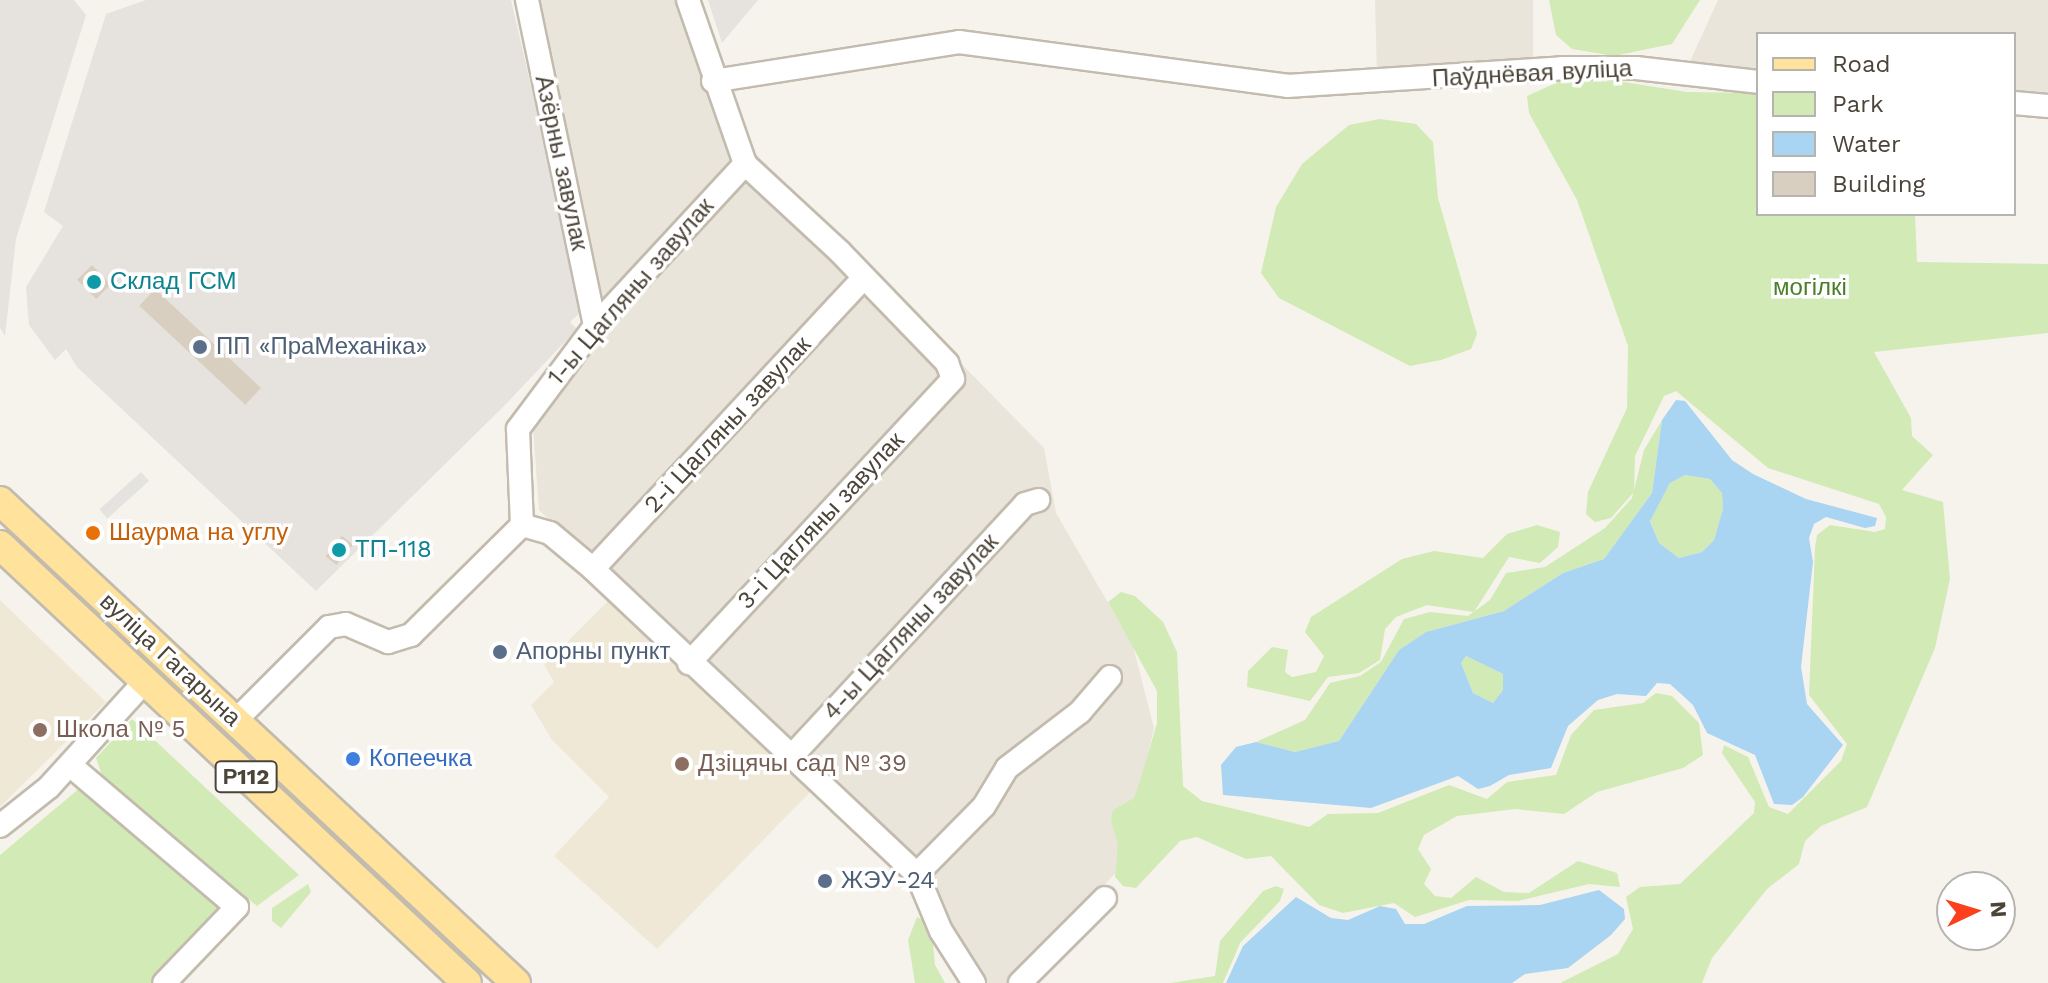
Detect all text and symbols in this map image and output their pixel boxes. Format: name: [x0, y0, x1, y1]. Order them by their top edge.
legend: [1756, 32, 2016, 216]
text: Road: [1832, 50, 1891, 78]
street label: Паўднёвая вуліца: [1431, 54, 1633, 94]
street label: Азёрны завулак: [528, 73, 594, 253]
text: Park: [1832, 90, 1884, 118]
text: Water: [1832, 130, 1901, 158]
text: Building: [1832, 170, 1925, 198]
street label: 1-ы Цагляны завулак: [542, 193, 720, 391]
place label: Склад ГСМ: [110, 268, 237, 296]
marker: Склад ГСМ: [85, 273, 103, 291]
park label: могілкі: [1773, 274, 1847, 302]
street label: 2-і Цагляны завулак: [639, 331, 817, 519]
place label: ПП «ПраМеханіка»: [216, 333, 427, 361]
marker: ПП «ПраМеханіка»: [191, 338, 209, 356]
street label: 3-і Цагляны завулак: [732, 427, 910, 615]
place label: Шаурма на углу: [109, 519, 288, 547]
marker: Шаурма на углу: [84, 524, 102, 542]
street label: 4-ы Цагляны завулак: [817, 528, 1005, 726]
place label: ТП-118: [355, 536, 432, 564]
marker: ТП-118: [330, 541, 348, 559]
street label: вуліца Гагарына: [94, 587, 246, 733]
place label: Апорны пункт: [516, 638, 670, 666]
marker: Апорны пункт: [491, 643, 509, 661]
place label: Школа № 5: [56, 716, 186, 744]
marker: Школа № 5: [31, 721, 49, 739]
place label: Копеечка: [369, 745, 472, 773]
marker: Копеечка: [344, 750, 362, 768]
place label: Дзіцячы сад № 39: [698, 750, 907, 778]
marker: Дзіцячы сад № 39: [673, 755, 691, 773]
road number: Р112: [214, 759, 278, 795]
place label: ЖЭУ-24: [841, 867, 935, 895]
north arrow: [1936, 871, 2016, 951]
marker: ЖЭУ-24: [816, 872, 834, 890]
text: N: [1985, 900, 2011, 918]

